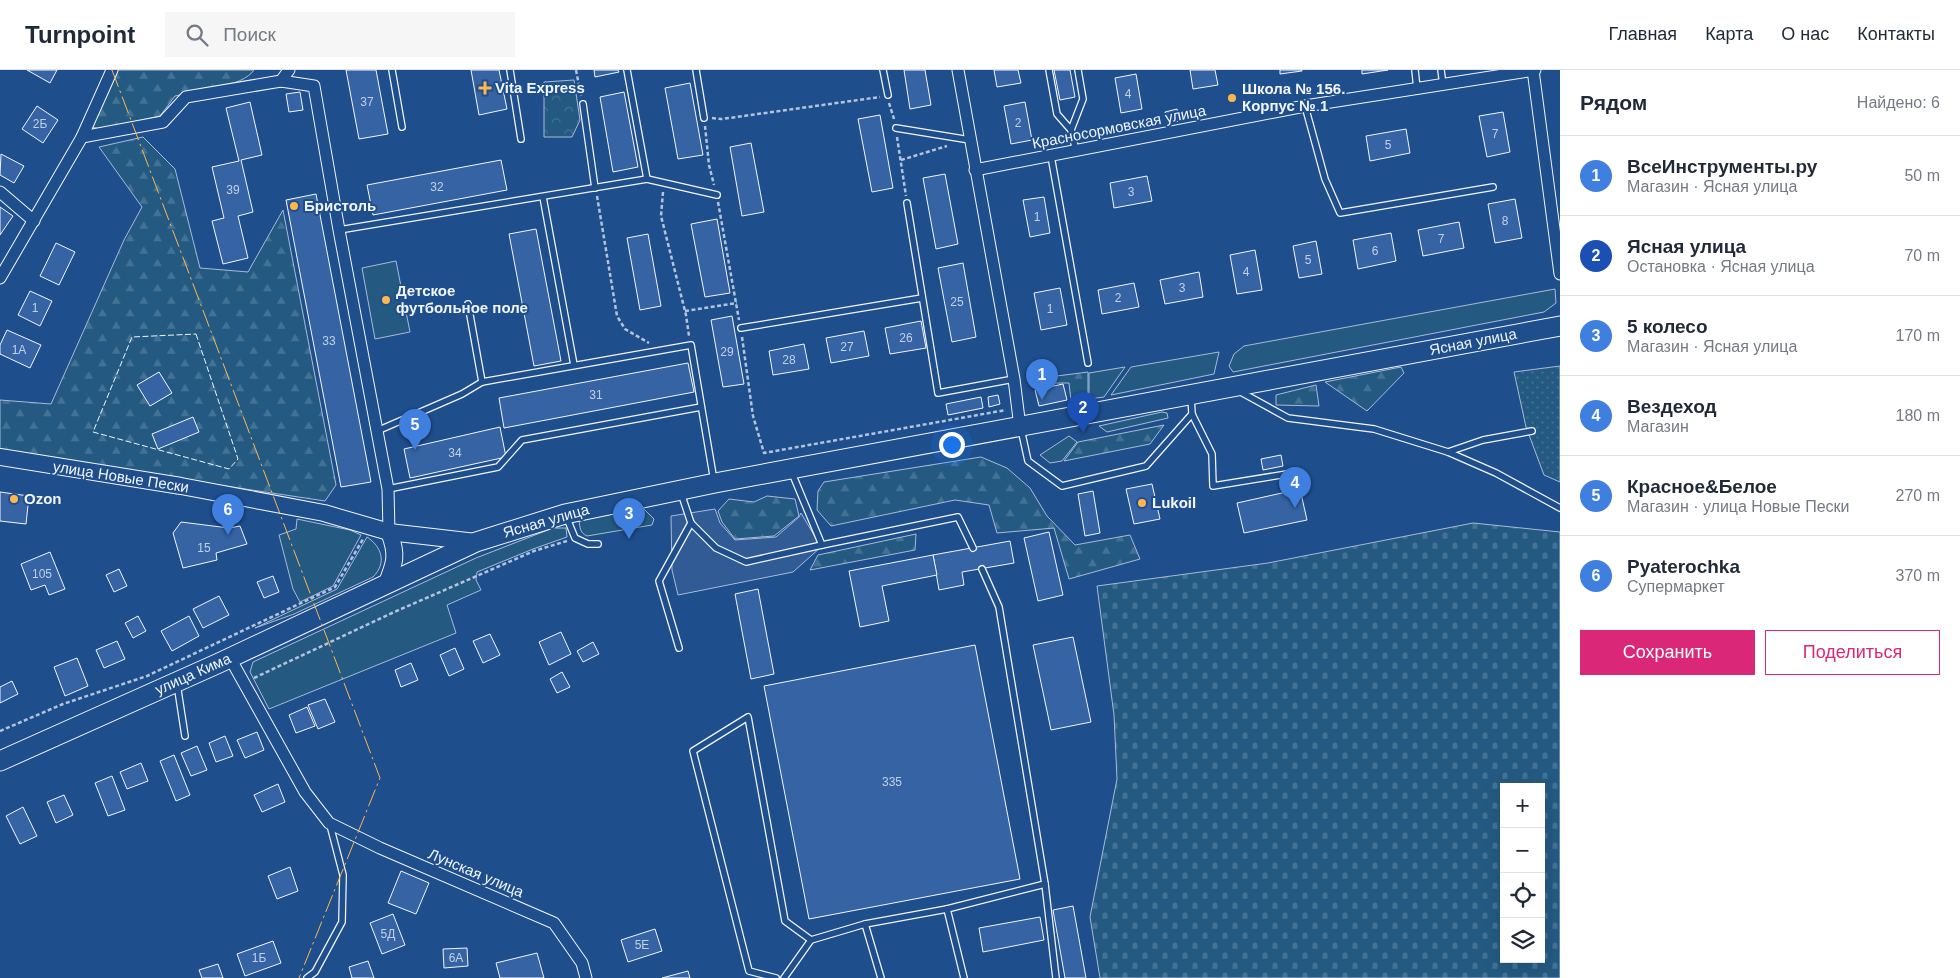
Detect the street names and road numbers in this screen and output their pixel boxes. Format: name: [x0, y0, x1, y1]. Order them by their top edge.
street label: Красносормовская улица: [1031, 101, 1208, 152]
street label: Ясная улица: [1428, 325, 1519, 358]
street label: улица Новые Пески: [52, 457, 190, 496]
street label: Ясная улица: [501, 500, 591, 541]
street label: улица Кима: [152, 649, 234, 698]
street label: Лунская улица: [426, 845, 527, 901]

